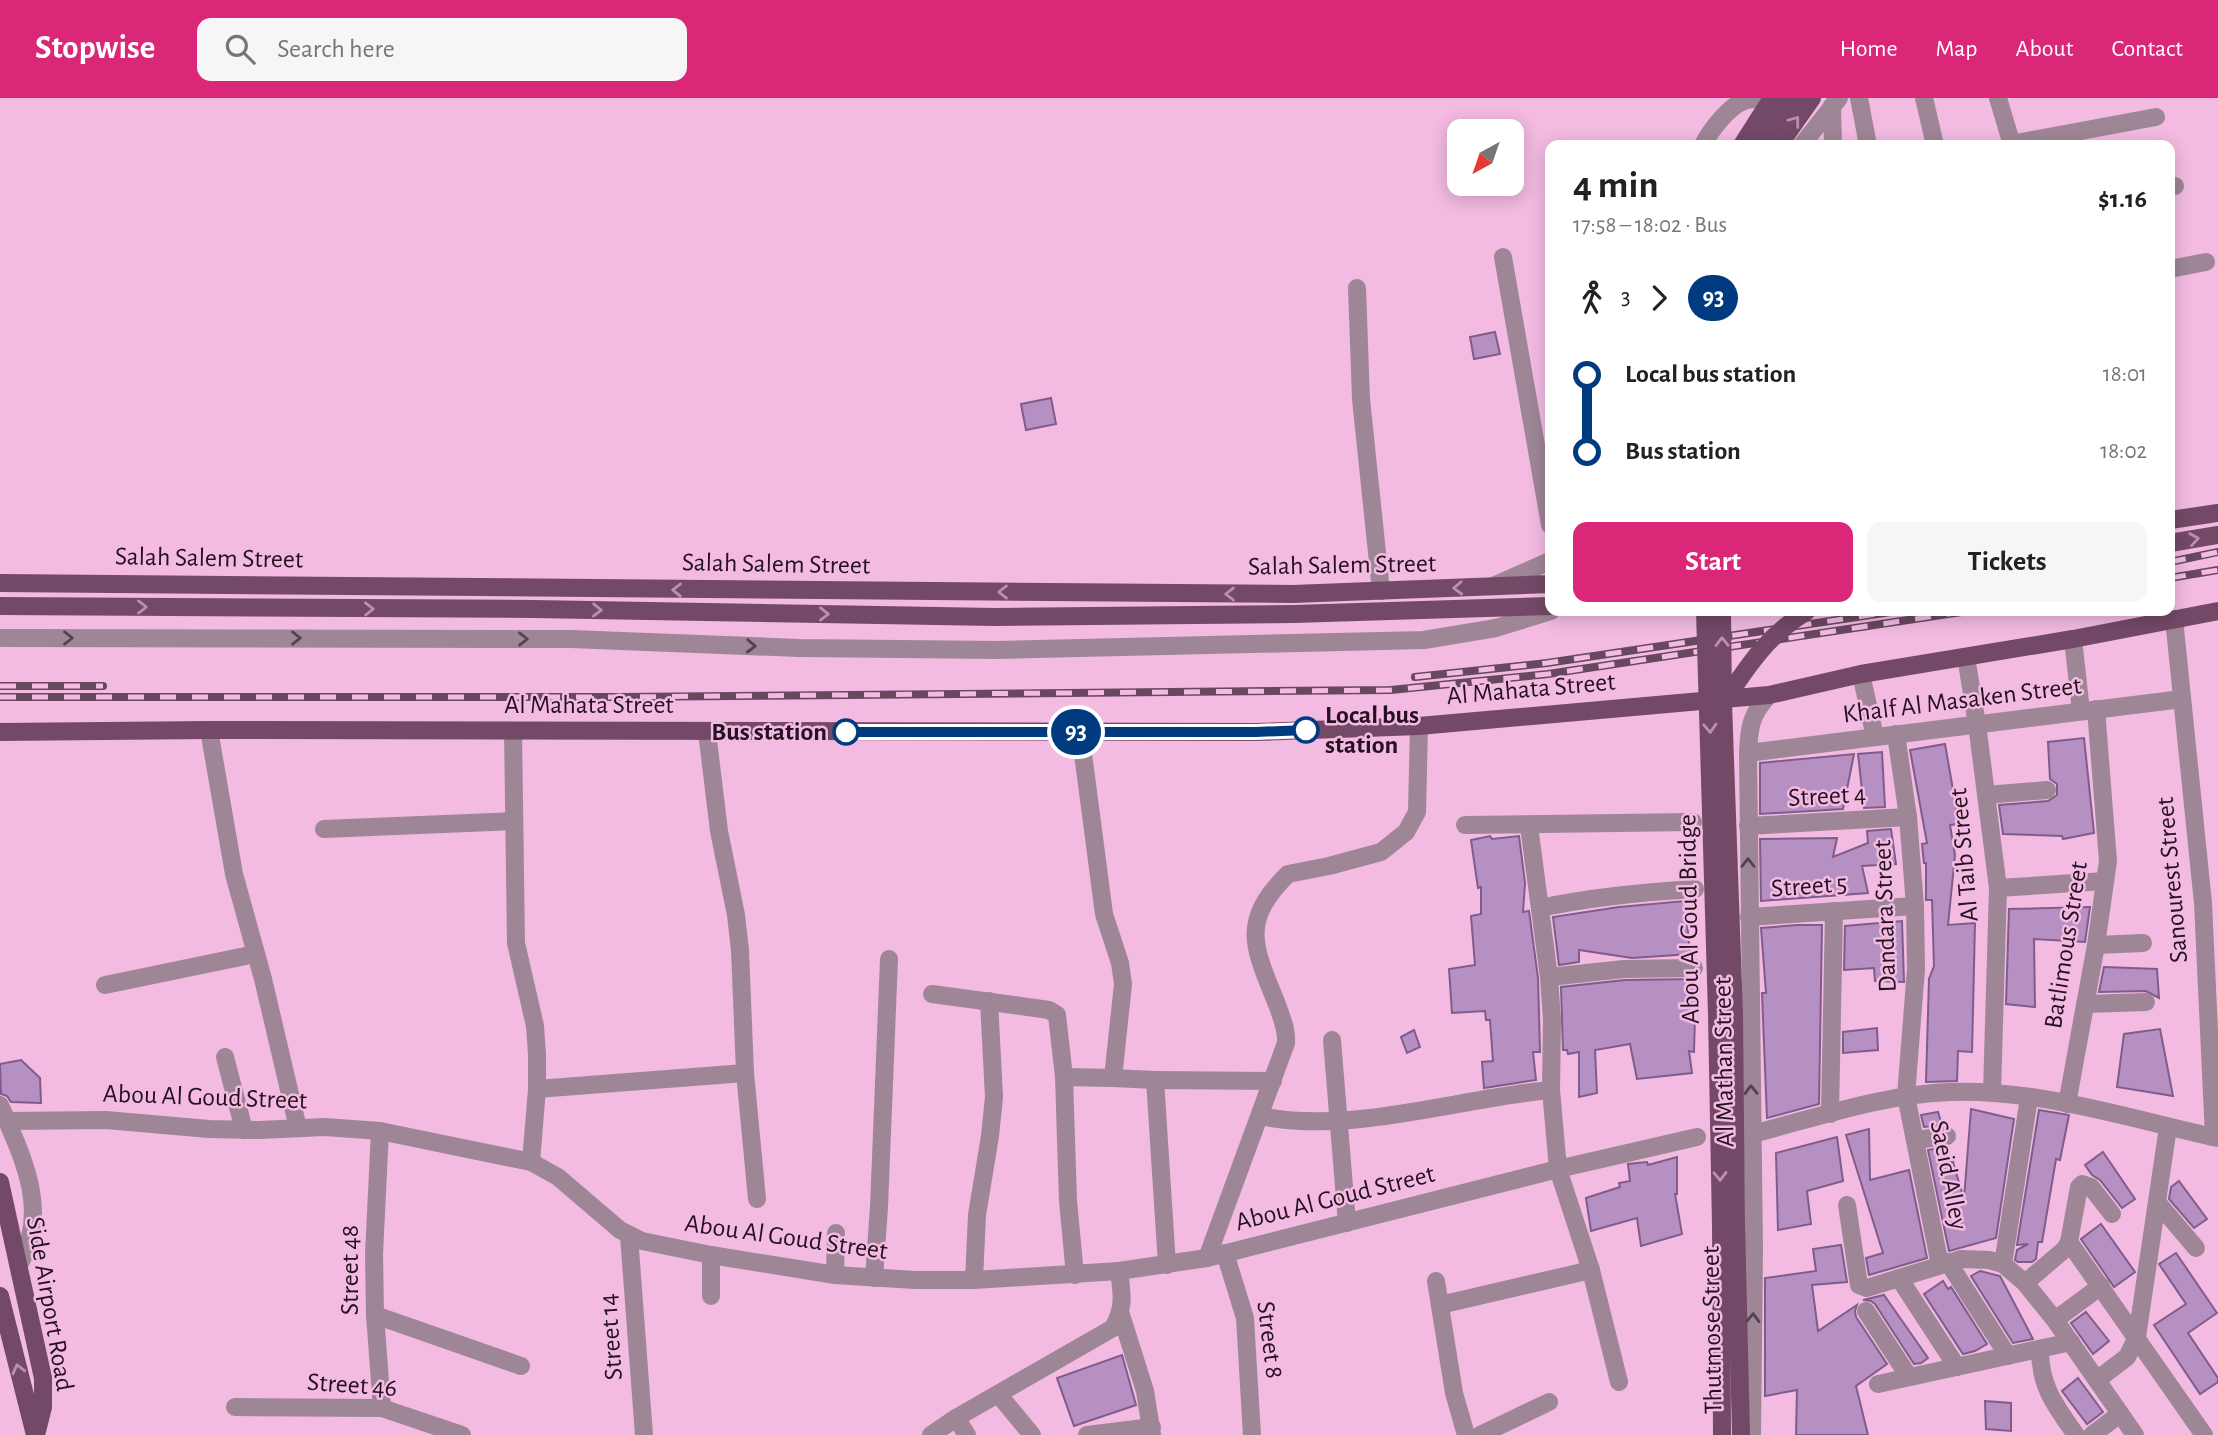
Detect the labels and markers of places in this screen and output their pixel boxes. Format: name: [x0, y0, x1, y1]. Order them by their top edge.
place label: Local bus station: [1325, 702, 1419, 758]
marker: Local bus station: [1293, 717, 1319, 743]
place label: Bus station: [711, 719, 827, 745]
marker: Bus station: [833, 719, 859, 745]

